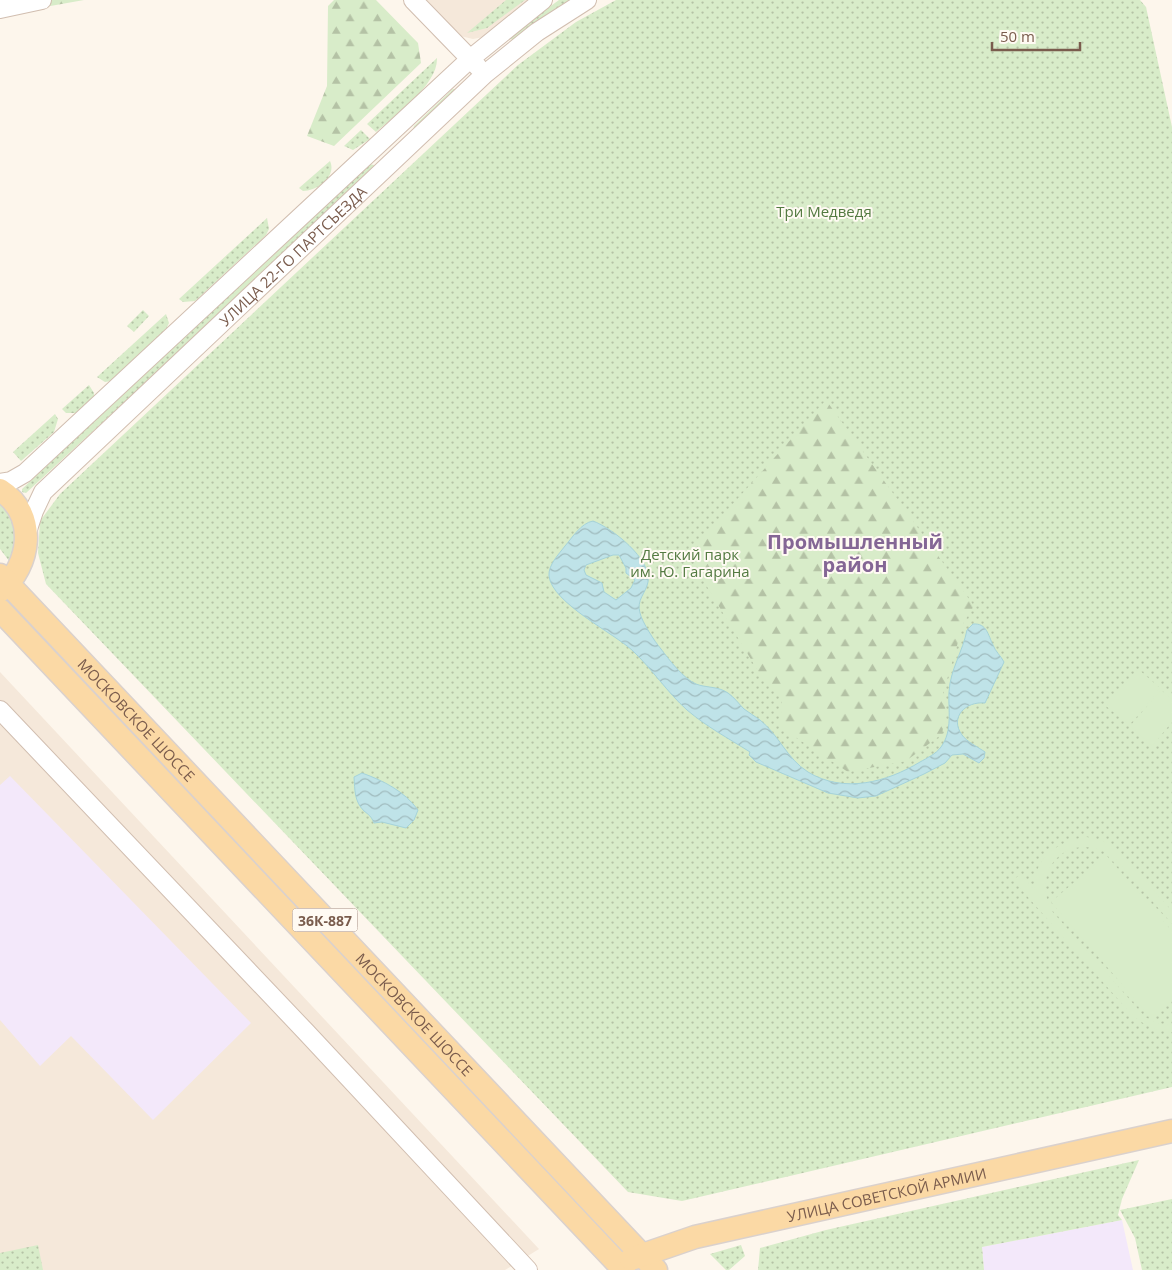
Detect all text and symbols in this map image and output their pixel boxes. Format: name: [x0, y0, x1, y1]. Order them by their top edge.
scale bar: [992, 20, 1080, 52]
text: 50 m: [1000, 26, 1035, 46]
street label: УЛИЦА 22-ГО ПАРТСЪЕЗДА: [215, 181, 371, 330]
park label: Три Медведя: [776, 201, 872, 221]
district label: Промышленный район: [767, 528, 943, 578]
park label: Детский парк им. Ю. Гагарина: [630, 544, 750, 581]
street label: МОСКОВСКОЕ ШОССЕ: [74, 654, 199, 786]
road number: 36К-887: [292, 908, 358, 932]
street label: МОСКОВСКОЕ ШОССЕ: [352, 948, 477, 1080]
street label: УЛИЦА СОВЕТСКОЙ АРМИИ: [785, 1163, 988, 1226]

